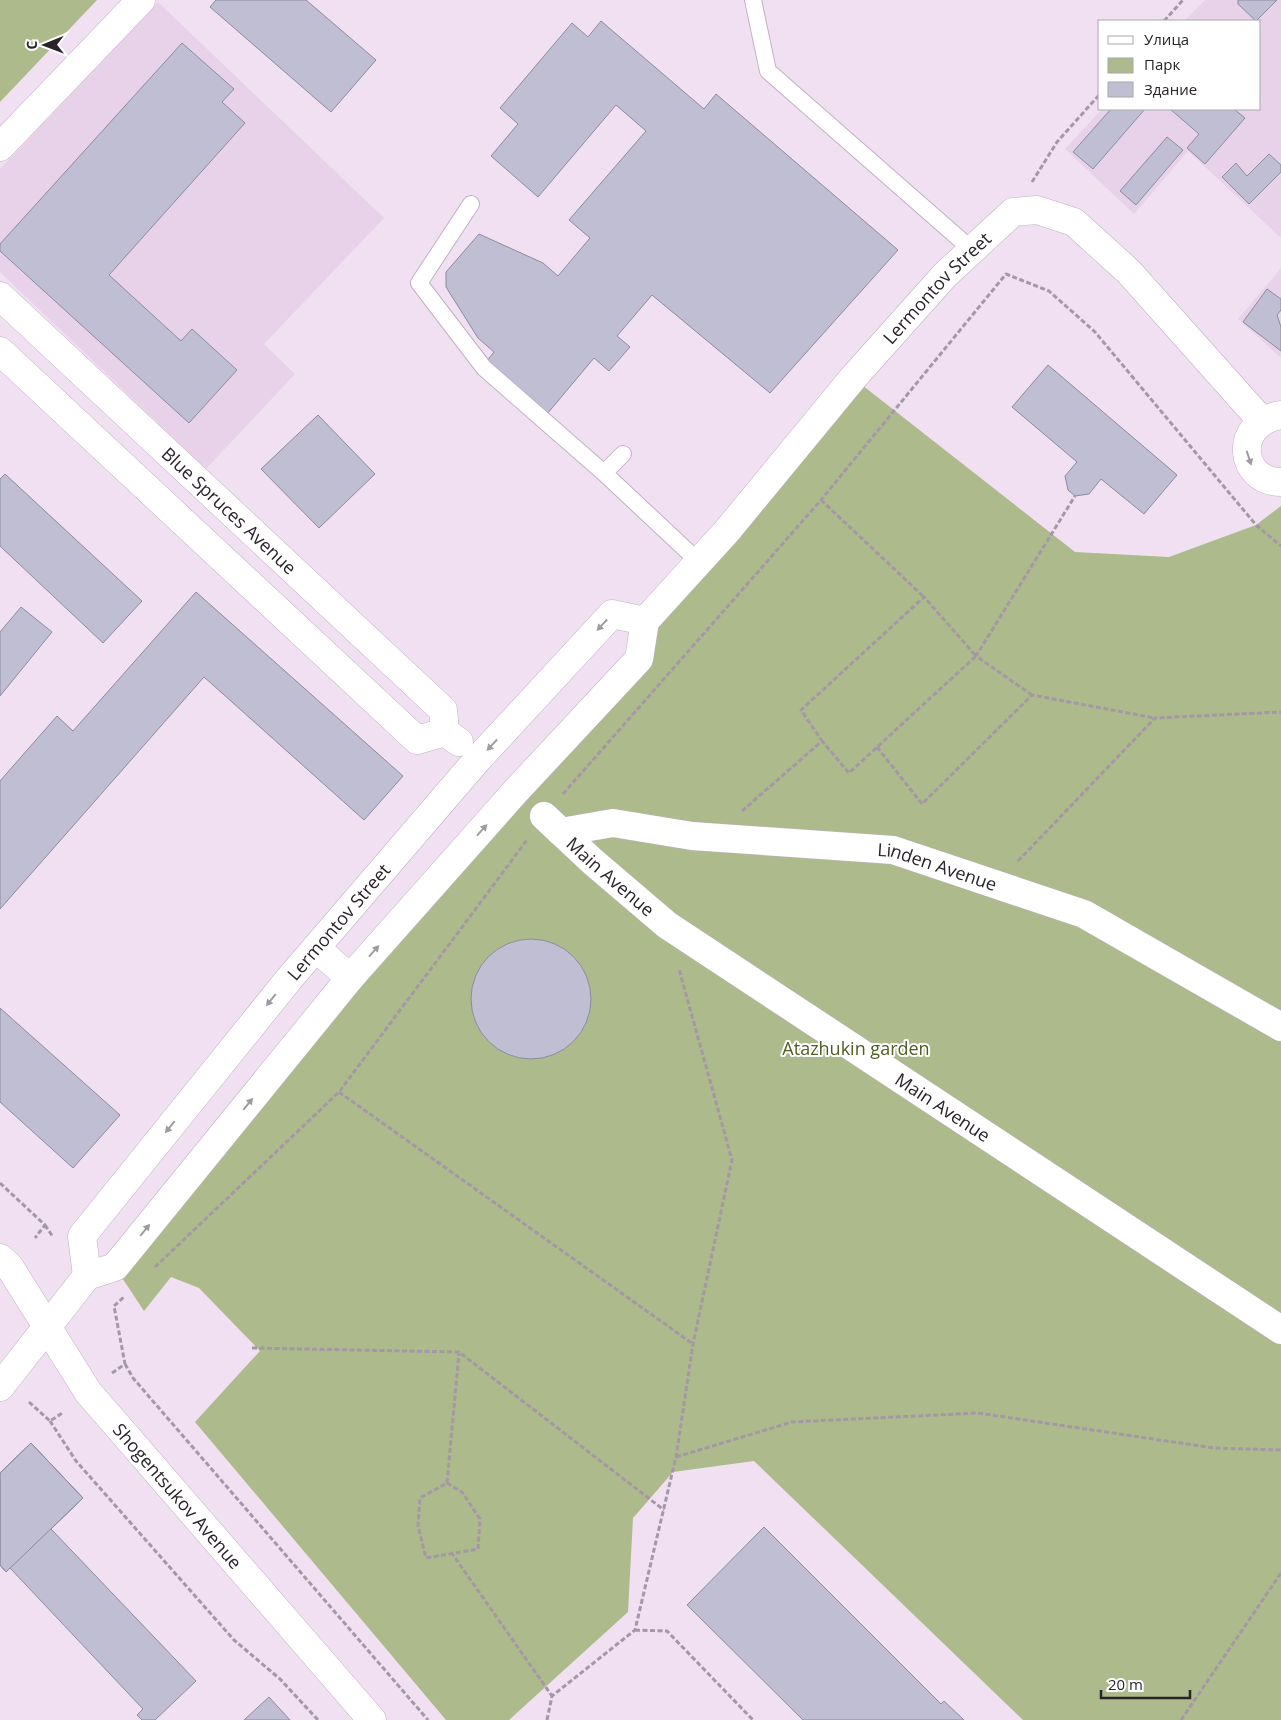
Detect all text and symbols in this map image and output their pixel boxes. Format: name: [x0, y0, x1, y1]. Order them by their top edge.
north arrow: [20, 20, 70, 70]
legend: [1098, 20, 1261, 110]
text: Улица: [1144, 29, 1189, 49]
text: С: [22, 41, 41, 50]
text: Парк: [1144, 54, 1180, 74]
text: Здание: [1144, 79, 1197, 99]
street label: Lermontov Street: [877, 227, 996, 349]
street label: Blue Spruces Avenue: [157, 442, 302, 579]
one-way arrow: [1246, 451, 1254, 466]
one-way arrow: [596, 618, 608, 630]
one-way arrow: [486, 738, 498, 750]
one-way arrow: [476, 824, 488, 836]
street label: Main Avenue: [562, 831, 660, 921]
street label: Linden Avenue: [877, 837, 1000, 896]
street label: Lermontov Street: [281, 858, 395, 985]
one-way arrow: [368, 946, 380, 958]
one-way arrow: [266, 993, 277, 1006]
park label: Atazhukin garden: [782, 1036, 930, 1060]
street label: Main Avenue: [891, 1067, 995, 1147]
one-way arrow: [242, 1097, 253, 1110]
one-way arrow: [164, 1120, 175, 1133]
one-way arrow: [140, 1223, 151, 1236]
street label: Shogentsukov Avenue: [108, 1418, 248, 1574]
scale bar: [1101, 1668, 1190, 1700]
text: 20 m: [1108, 1674, 1143, 1694]

